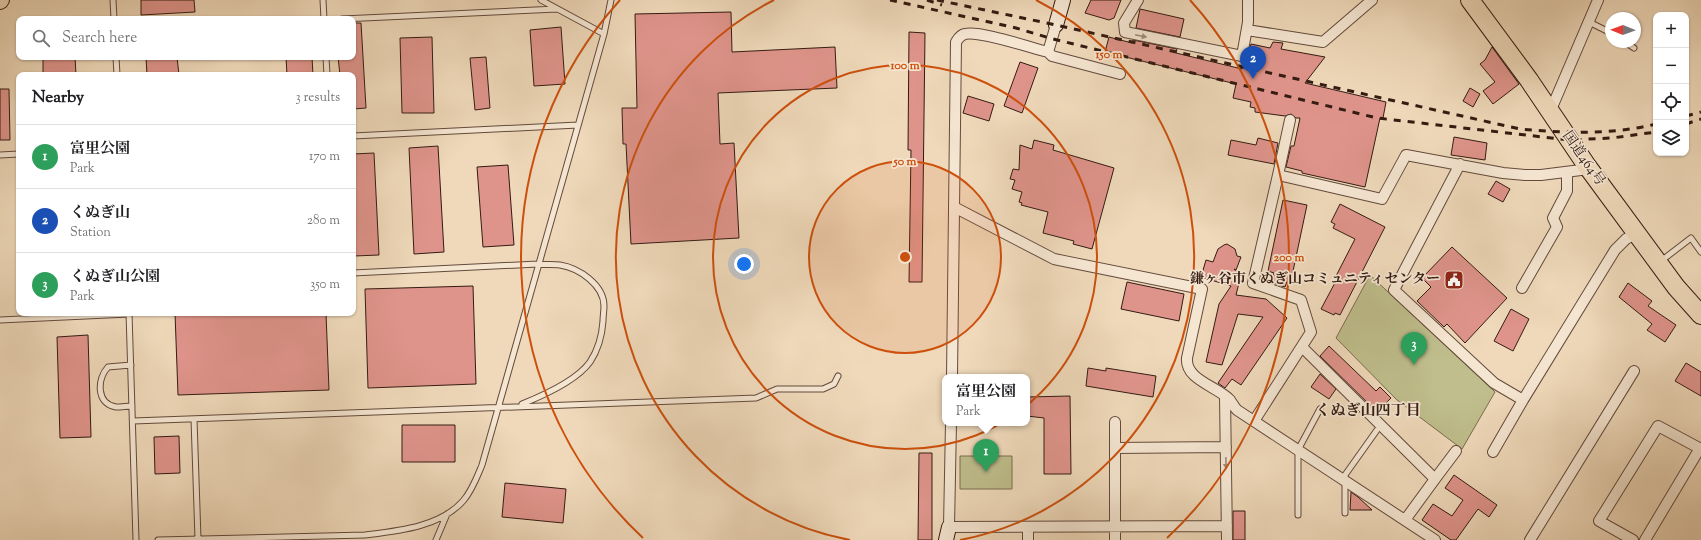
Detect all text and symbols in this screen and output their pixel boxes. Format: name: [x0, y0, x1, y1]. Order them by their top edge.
north arrow: [1605, 12, 1641, 48]
map controls: [1653, 12, 1689, 156]
button: +: [1653, 12, 1689, 48]
search box: [16, 16, 356, 60]
icon: search: [30, 27, 52, 49]
text: Search here: [62, 28, 137, 49]
one-way arrow: [1135, 33, 1148, 39]
text: 150 m: [1094, 46, 1123, 64]
pin: 2: [1240, 46, 1266, 79]
button: −: [1653, 48, 1689, 84]
text: 100 m: [889, 57, 920, 75]
button: locate: [1653, 84, 1689, 120]
text: Nearby: [32, 86, 84, 110]
text: 3 results: [295, 89, 340, 107]
button: layers: [1653, 120, 1689, 156]
street label: 国道464号: [1557, 128, 1609, 190]
text: 富里公園: [70, 139, 130, 160]
text: 1: [43, 148, 47, 166]
text: 170 m: [309, 148, 340, 166]
text: 50 m: [893, 153, 917, 171]
text: Park: [70, 160, 95, 178]
text: くぬぎ山: [70, 203, 130, 224]
text: 2: [42, 212, 48, 230]
text: 280 m: [307, 212, 340, 230]
text: Station: [70, 224, 111, 242]
text: 200 m: [1274, 249, 1304, 267]
centre of rings: [898, 250, 912, 264]
your location: [734, 254, 754, 274]
text: くぬぎ山公園: [70, 267, 160, 288]
public building icon: 鎌ヶ谷市くぬぎ山コミュニティセンター: [1443, 269, 1465, 291]
place label: 鎌ヶ谷市くぬぎ山コミュニティセンター: [1190, 270, 1440, 290]
text: 3: [42, 276, 48, 294]
text: 350 m: [310, 276, 340, 294]
text: Park: [70, 288, 95, 306]
pin: 3: [1401, 332, 1427, 365]
popup: [942, 374, 1030, 426]
text: 富里公園: [956, 382, 1016, 403]
district label: くぬぎ山四丁目: [1315, 401, 1421, 422]
text: Park: [956, 403, 981, 421]
pin: 1: [973, 439, 999, 472]
one-way arrow: [1223, 457, 1230, 469]

